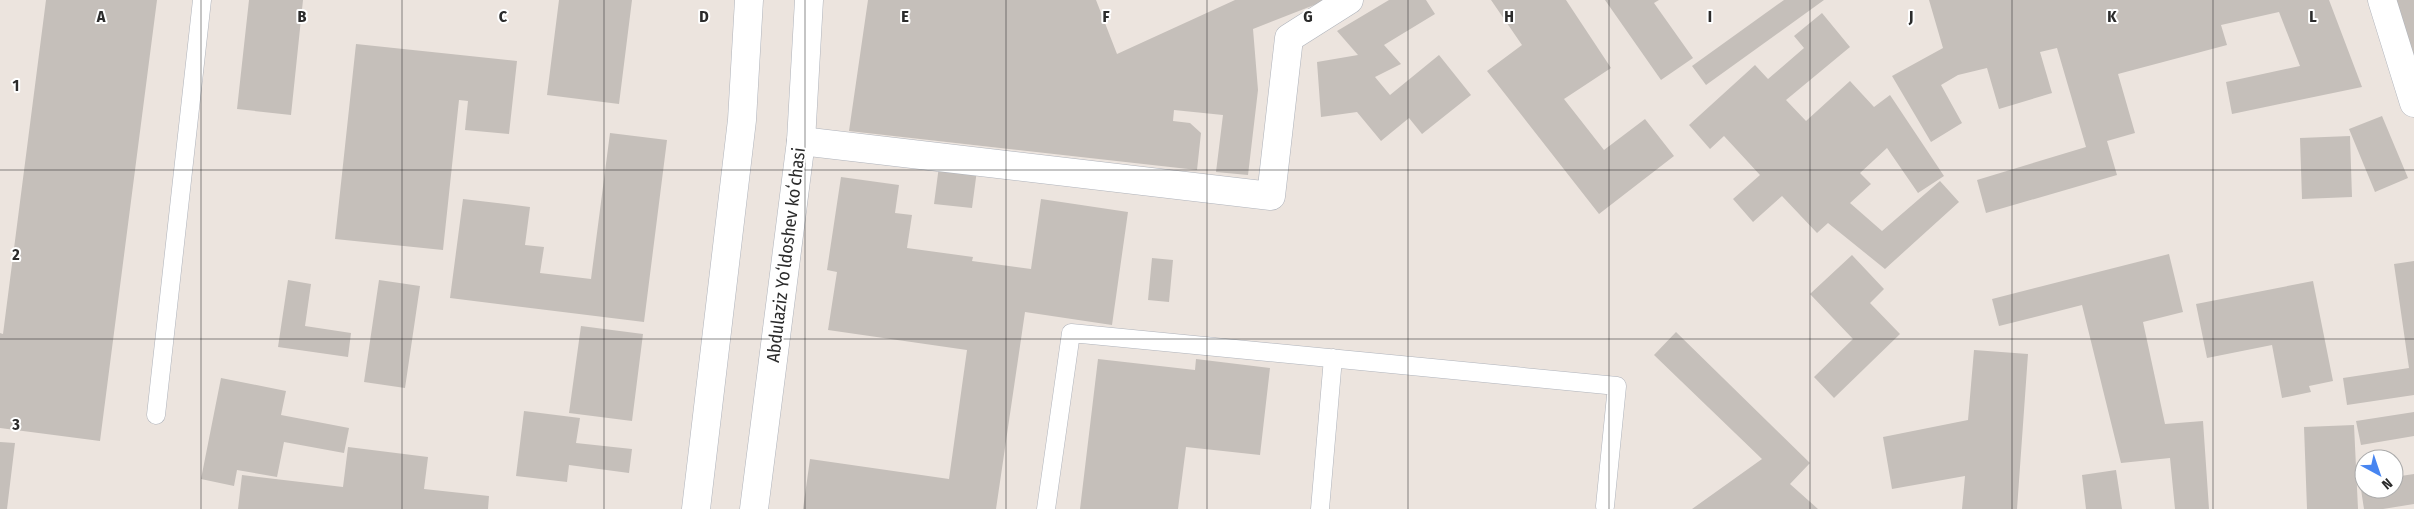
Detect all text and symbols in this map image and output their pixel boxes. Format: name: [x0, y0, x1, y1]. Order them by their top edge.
text: A: [96, 7, 106, 26]
text: B: [298, 7, 307, 26]
text: C: [499, 7, 508, 26]
text: D: [699, 7, 709, 26]
text: E: [901, 7, 909, 26]
text: F: [1102, 7, 1110, 26]
text: G: [1303, 7, 1313, 26]
text: H: [1504, 7, 1514, 26]
text: I: [1708, 7, 1712, 26]
text: J: [1908, 7, 1913, 26]
text: K: [2107, 7, 2117, 26]
text: L: [2309, 7, 2317, 26]
text: 1: [13, 76, 19, 95]
street label: Abdulaziz Yoʻldoshev koʻchasi: [762, 146, 810, 364]
text: 2: [11, 245, 20, 264]
text: 3: [11, 415, 20, 434]
north arrow: [2354, 449, 2404, 499]
text: N: [2378, 474, 2396, 493]

